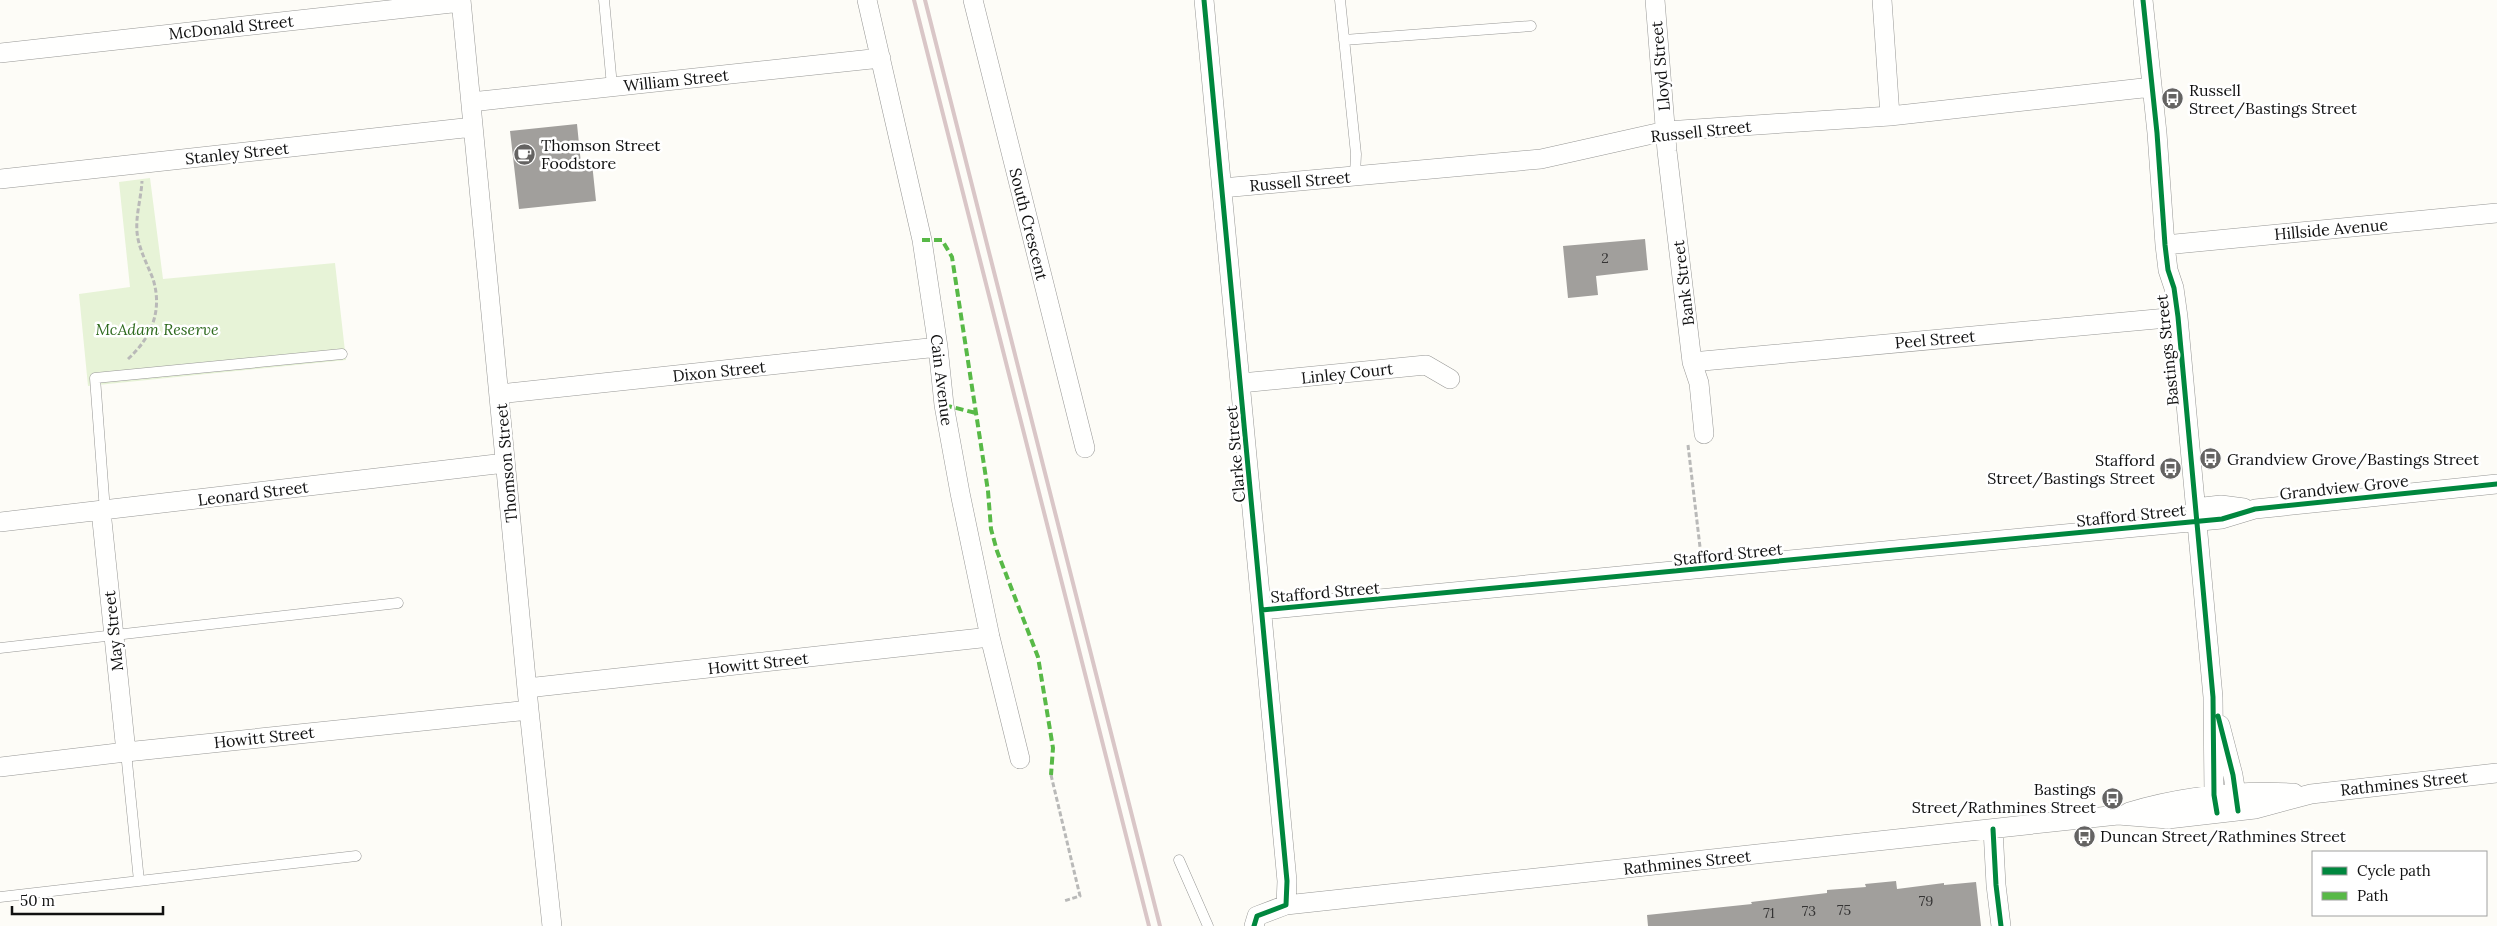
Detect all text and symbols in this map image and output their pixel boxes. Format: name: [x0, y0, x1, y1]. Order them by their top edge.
street label: McDonald Street: [168, 10, 295, 44]
street label: Lloyd Street: [1646, 19, 1674, 112]
street label: William Street: [623, 64, 730, 95]
place label: Russell Street/Bastings Street: [2189, 80, 2358, 119]
bus stop icon: Russell Street/Bastings Street: [2161, 87, 2185, 111]
street label: Russell Street: [1650, 116, 1753, 146]
place label: Thomson Street Foodstore: [541, 135, 661, 173]
street label: Stanley Street: [184, 138, 291, 168]
cafe icon: Thomson Street Foodstore: [513, 142, 537, 166]
street label: South Crescent: [1005, 166, 1053, 283]
street label: Russell Street: [1249, 167, 1352, 195]
street label: Hillside Avenue: [2273, 214, 2389, 244]
street label: Bank Street: [1668, 238, 1698, 327]
house number: 2: [1601, 249, 1609, 267]
street label: Bastings Street: [2151, 293, 2183, 407]
park label: McAdam Reserve: [95, 319, 219, 339]
street label: Peel Street: [1894, 325, 1977, 352]
street label: Cain Avenue: [926, 333, 958, 427]
street label: Dixon Street: [671, 356, 767, 386]
street label: Linley Court: [1300, 358, 1395, 388]
street label: Thomson Street: [491, 402, 521, 523]
street label: Clarke Street: [1221, 404, 1249, 503]
bus stop icon: Grandview Grove/Bastings Street: [2199, 447, 2223, 471]
place label: Grandview Grove/Bastings Street: [2227, 449, 2480, 470]
place label: Stafford Street/Bastings Street: [1987, 450, 2156, 489]
bus stop icon: Stafford Street/Bastings Street: [2159, 457, 2183, 481]
street label: Grandview Grove: [2279, 470, 2410, 504]
street label: Leonard Street: [197, 476, 310, 510]
street label: Stafford Street: [2075, 499, 2187, 531]
street label: Stafford Street: [1672, 538, 1784, 570]
street label: Stafford Street: [1270, 577, 1381, 607]
street label: May Street: [99, 589, 127, 672]
street label: Howitt Street: [707, 648, 810, 678]
street label: Howitt Street: [213, 722, 316, 752]
street label: Rathmines Street: [2339, 766, 2470, 800]
place label: Bastings Street/Rathmines Street: [1912, 779, 2097, 818]
bus stop icon: Bastings Street/Rathmines Street: [2100, 786, 2124, 810]
bus stop icon: Duncan Street/Rathmines Street: [2072, 824, 2096, 848]
place label: Duncan Street/Rathmines Street: [2100, 826, 2347, 847]
street label: Rathmines Street: [1622, 845, 1753, 879]
legend: [2312, 851, 2487, 916]
text: Cycle path: [2357, 861, 2431, 880]
scale bar: [12, 884, 164, 916]
text: Path: [2357, 886, 2388, 905]
text: 50 m: [20, 891, 55, 910]
house number: 79: [1919, 892, 1933, 910]
house number: 75: [1837, 901, 1851, 919]
house number: 73: [1802, 902, 1816, 920]
house number: 71: [1763, 904, 1775, 922]

